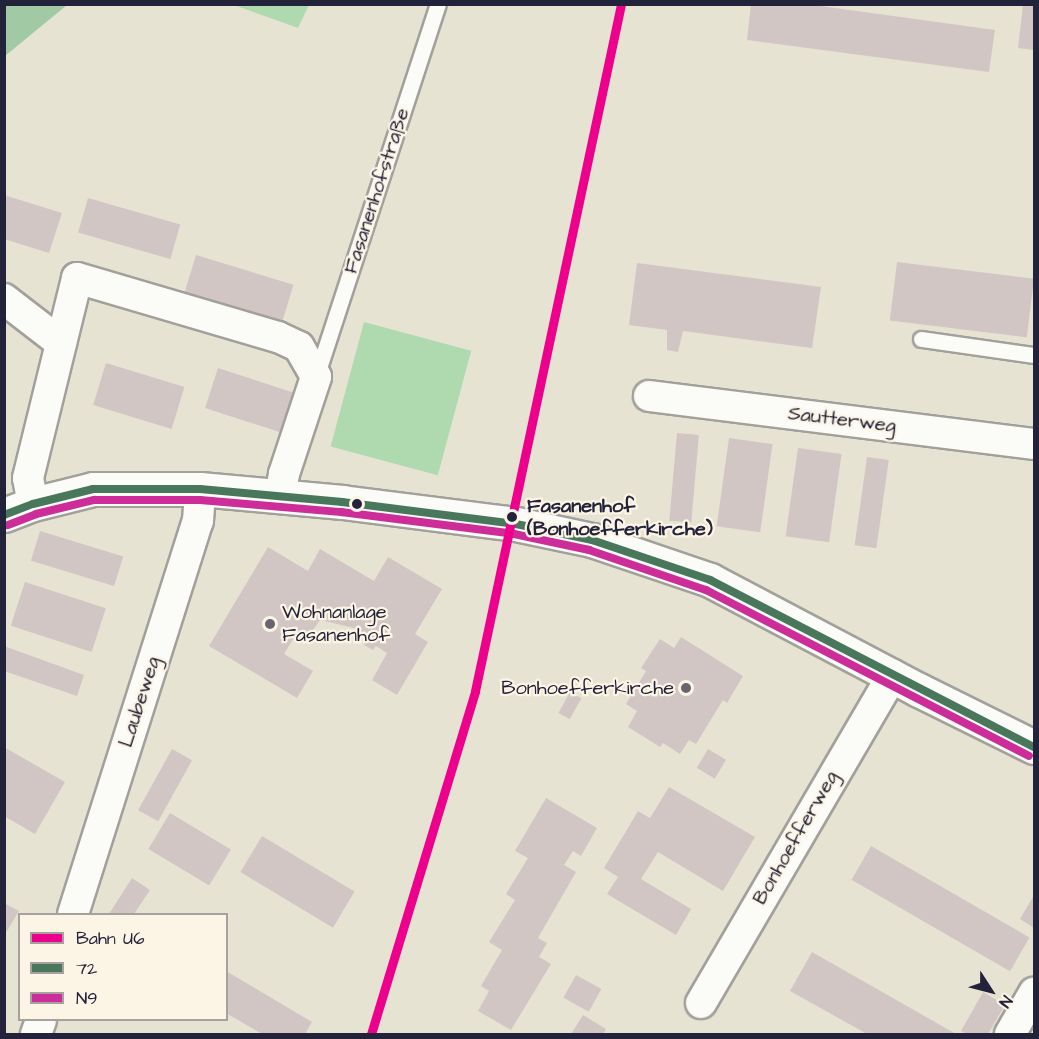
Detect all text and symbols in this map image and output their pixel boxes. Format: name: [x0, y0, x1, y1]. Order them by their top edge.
street label: Fasanenhofstraße: [339, 105, 415, 277]
street label: Sautterweg: [787, 401, 897, 439]
place label: Fasanenhof (Bonhoefferkirche): [527, 494, 713, 541]
unlabelled marker: [351, 498, 363, 510]
marker: Fasanenhof (Bonhoefferkirche): [502, 507, 522, 527]
place label: Wohnanlage Fasanenhof: [282, 600, 390, 647]
marker: Wohnanlage Fasanenhof: [263, 617, 277, 631]
street label: Laubeweg: [114, 654, 166, 750]
place label: Bonhoefferkirche: [501, 676, 674, 700]
marker: Bonhoefferkirche: [679, 681, 693, 695]
street label: Bonhoefferweg: [748, 767, 844, 909]
legend: [18, 913, 228, 1021]
text: Bahn U6: [76, 926, 144, 951]
text: 72: [76, 956, 97, 981]
north arrow: [961, 961, 1021, 1021]
text: N9: [76, 986, 98, 1011]
text: N: [994, 991, 1017, 1012]

